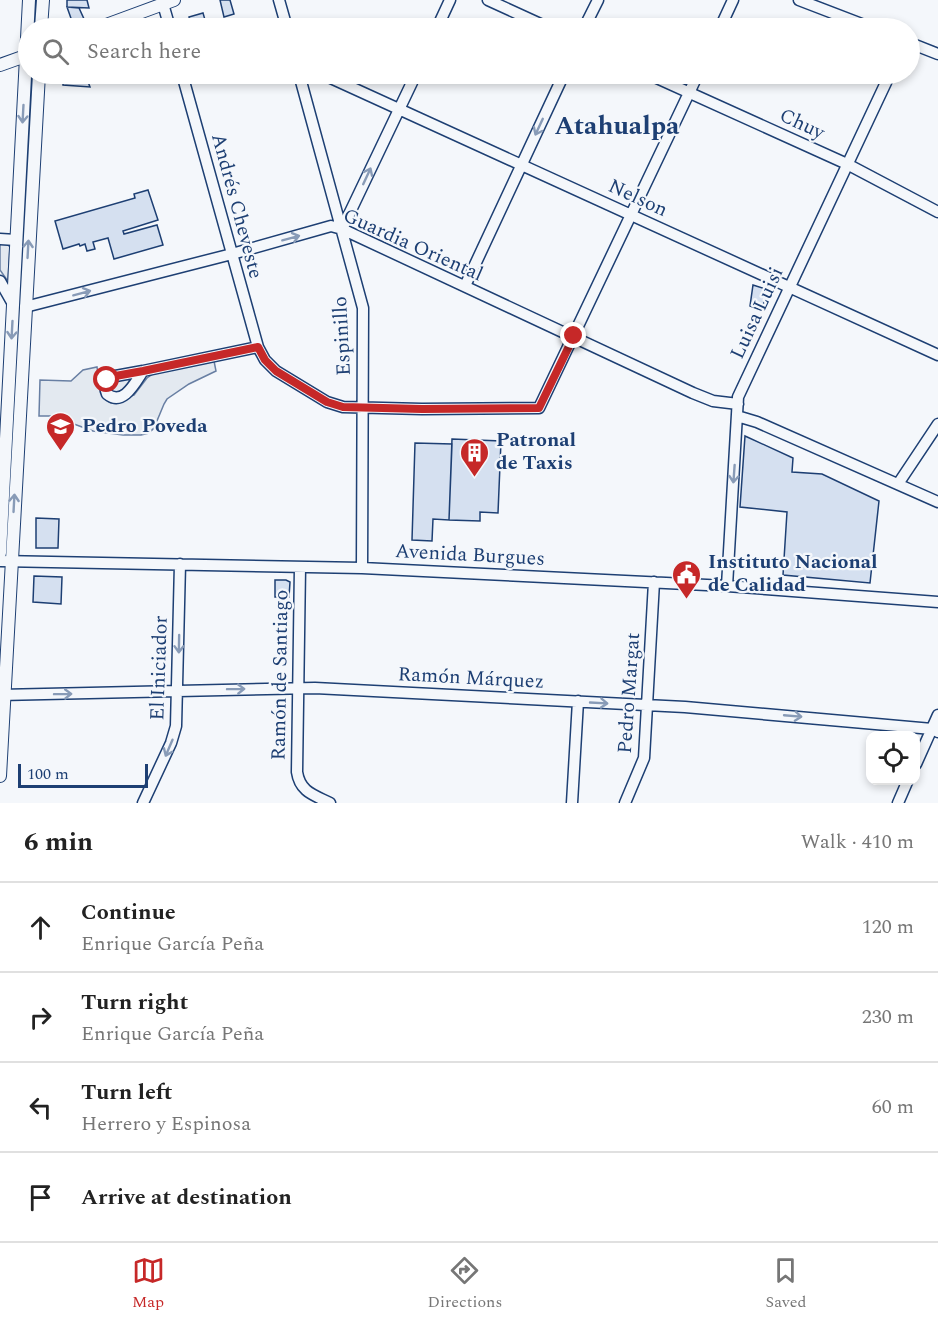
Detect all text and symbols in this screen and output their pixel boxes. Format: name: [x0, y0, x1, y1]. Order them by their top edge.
search box: [18, 18, 920, 84]
icon: search: [39, 35, 72, 68]
text: Search here: [87, 35, 201, 68]
street label: Chuy: [774, 100, 831, 148]
one-way arrow: [17, 104, 28, 124]
district label: Atahualpa: [555, 106, 680, 146]
one-way arrow: [533, 117, 544, 135]
street label: Andrés Cheveste: [203, 130, 271, 282]
one-way arrow: [362, 167, 374, 185]
street label: Nelson: [603, 171, 673, 225]
street label: Guardia Oriental: [338, 201, 488, 289]
one-way arrow: [281, 231, 300, 243]
one-way arrow: [23, 239, 34, 259]
street label: Luisa Luisi: [723, 262, 791, 364]
one-way arrow: [72, 286, 91, 298]
street label: Espinillo: [325, 295, 359, 377]
one-way arrow: [6, 319, 17, 339]
route end: [560, 322, 586, 348]
route start: [93, 366, 119, 392]
school or university icon: Pedro Poveda: [45, 410, 77, 452]
place label: Pedro Poveda: [82, 411, 208, 441]
place label: Patronal de Taxis: [496, 425, 576, 478]
building icon: Patronal de Taxis: [459, 436, 491, 478]
one-way arrow: [728, 464, 739, 484]
one-way arrow: [9, 493, 20, 513]
street label: Avenida Burgues: [394, 536, 546, 574]
place label: Instituto Nacional de Calidad: [708, 547, 878, 600]
public building icon: Instituto Nacional de Calidad: [671, 558, 703, 600]
street label: Ramón de Santiago: [264, 589, 296, 761]
street label: El Iniciador: [142, 615, 176, 721]
street label: Pedro Margat: [610, 631, 648, 755]
one-way arrow: [173, 633, 185, 653]
street label: Ramón Márquez: [397, 659, 545, 697]
one-way arrow: [226, 684, 246, 695]
one-way arrow: [53, 688, 73, 699]
one-way arrow: [588, 697, 608, 708]
one-way arrow: [783, 711, 803, 722]
map controls: [866, 731, 920, 785]
button: locate: [866, 731, 920, 785]
one-way arrow: [163, 738, 174, 756]
scale bar: [18, 761, 148, 788]
text: 100 m: [27, 762, 69, 786]
text: 6 min: [24, 822, 93, 862]
text: Walk · 410 m: [801, 827, 914, 857]
text: Continue: [81, 896, 176, 929]
icon: ahead: [24, 911, 57, 944]
text: 120 m: [862, 912, 914, 942]
text: Enrique García Peña: [81, 929, 264, 959]
text: Turn right: [81, 986, 188, 1019]
icon: right: [24, 1001, 57, 1034]
text: 230 m: [862, 1002, 914, 1032]
text: Enrique García Peña: [81, 1019, 264, 1049]
text: Turn left: [81, 1076, 173, 1109]
icon: left: [24, 1091, 57, 1124]
text: 60 m: [872, 1092, 914, 1122]
text: Herrero y Espinosa: [81, 1109, 251, 1139]
icon: arrive: [24, 1181, 57, 1214]
text: Arrive at destination: [81, 1181, 292, 1214]
tab: Map: [132, 1254, 165, 1314]
tab: Directions: [428, 1254, 502, 1314]
tab: Saved: [765, 1254, 806, 1314]

